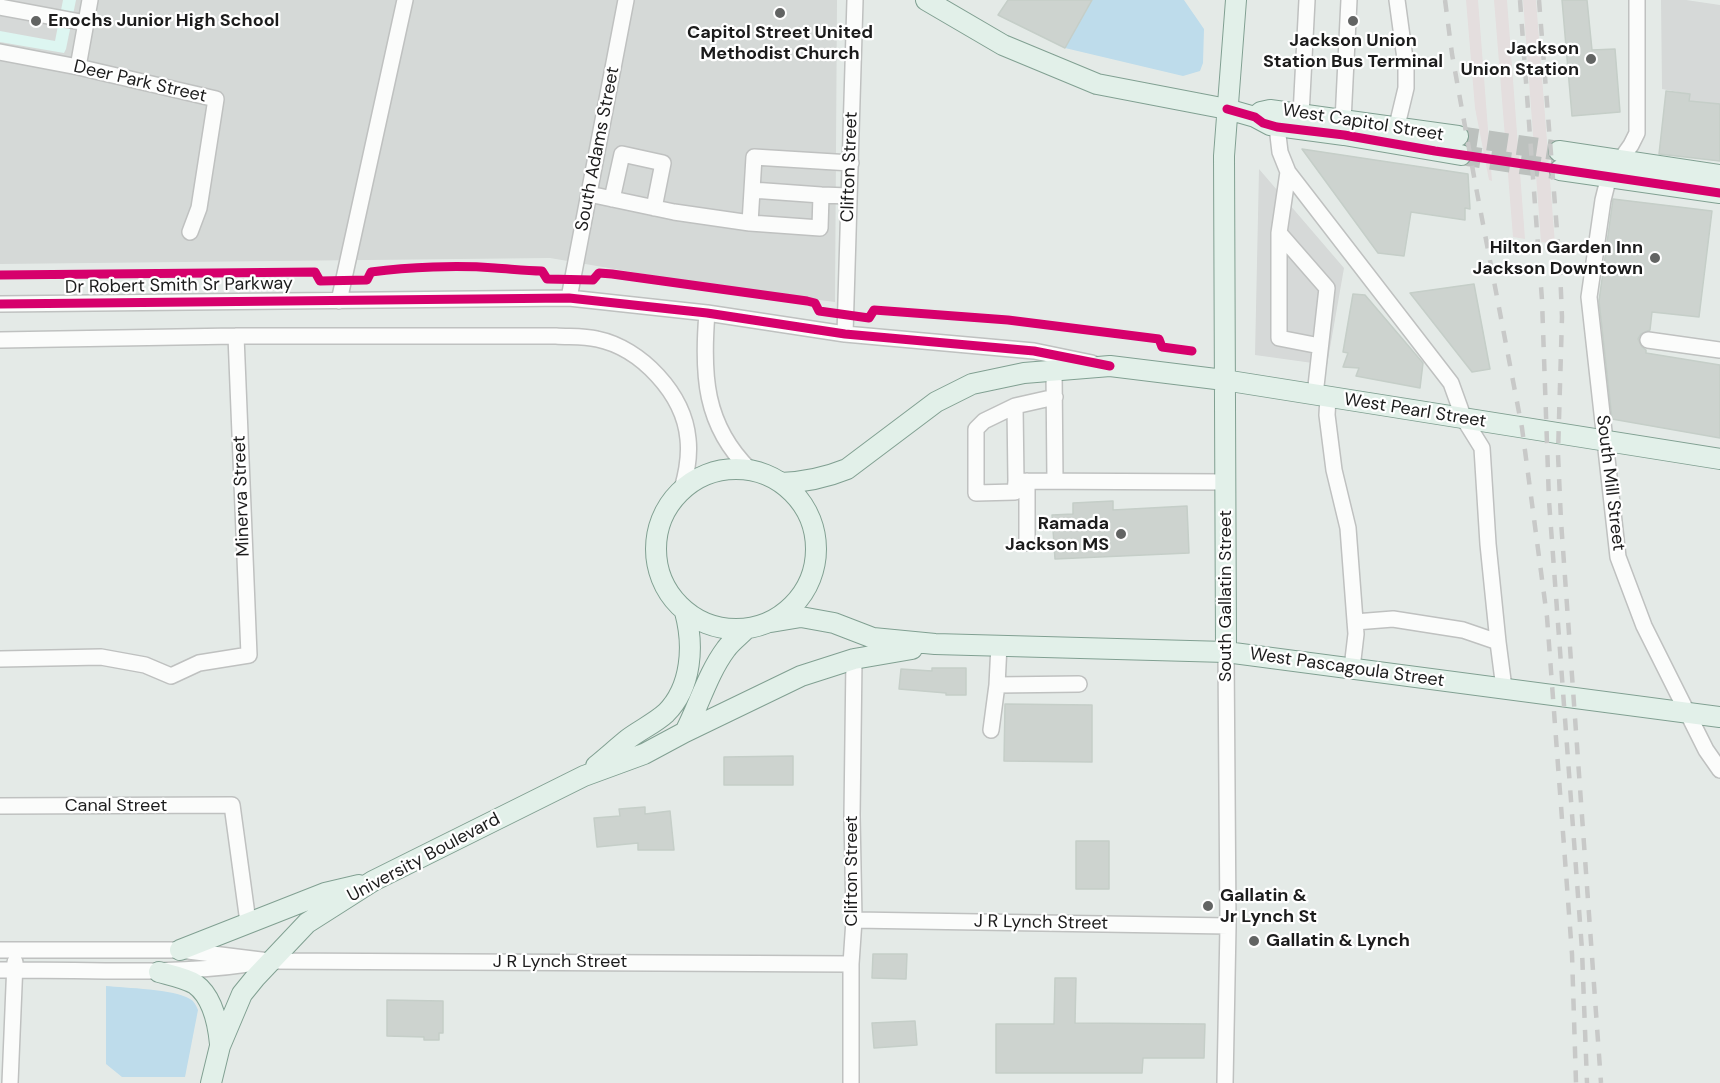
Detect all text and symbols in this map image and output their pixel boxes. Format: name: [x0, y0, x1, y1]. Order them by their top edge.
marker: Capitol Street United Methodist Church: [773, 6, 787, 20]
place label: Enochs Junior High School: [48, 10, 279, 32]
marker: Enochs Junior High School: [29, 14, 43, 28]
marker: Jackson Union Station Bus Terminal: [1346, 14, 1360, 28]
place label: Capitol Street United Methodist Church: [687, 22, 873, 64]
place label: Jackson Union Station Bus Terminal: [1263, 30, 1443, 72]
place label: Jackson Union Station: [1460, 38, 1579, 80]
marker: Jackson Union Station: [1584, 52, 1598, 66]
street label: Deer Park Street: [71, 56, 209, 108]
street label: South Adams Street: [571, 65, 625, 233]
street label: West Capitol Street: [1281, 100, 1445, 146]
street label: Clifton Street: [837, 111, 863, 223]
place label: Hilton Garden Inn Jackson Downtown: [1473, 237, 1643, 280]
marker: Hilton Garden Inn Jackson Downtown: [1648, 251, 1662, 265]
street label: Dr Robert Smith Sr Parkway: [65, 273, 293, 299]
street label: West Pearl Street: [1342, 389, 1488, 433]
street label: South Mill Street: [1591, 414, 1629, 552]
street label: Minerva Street: [229, 435, 255, 557]
street label: South Gallatin Street: [1215, 510, 1237, 682]
place label: Ramada Jackson MS: [1005, 513, 1109, 556]
marker: Ramada Jackson MS: [1114, 527, 1128, 541]
street label: West Pascagoula Street: [1248, 644, 1446, 692]
street label: Canal Street: [65, 795, 167, 817]
street label: University Boulevard: [344, 809, 504, 907]
street label: Clifton Street: [841, 816, 863, 926]
place label: Gallatin & Jr Lynch St: [1220, 885, 1317, 928]
marker: Gallatin & Jr Lynch St: [1201, 899, 1215, 913]
street label: J R Lynch Street: [974, 911, 1108, 935]
place label: Gallatin & Lynch: [1266, 930, 1410, 952]
marker: Gallatin & Lynch: [1247, 934, 1261, 948]
street label: J R Lynch Street: [493, 951, 627, 973]

